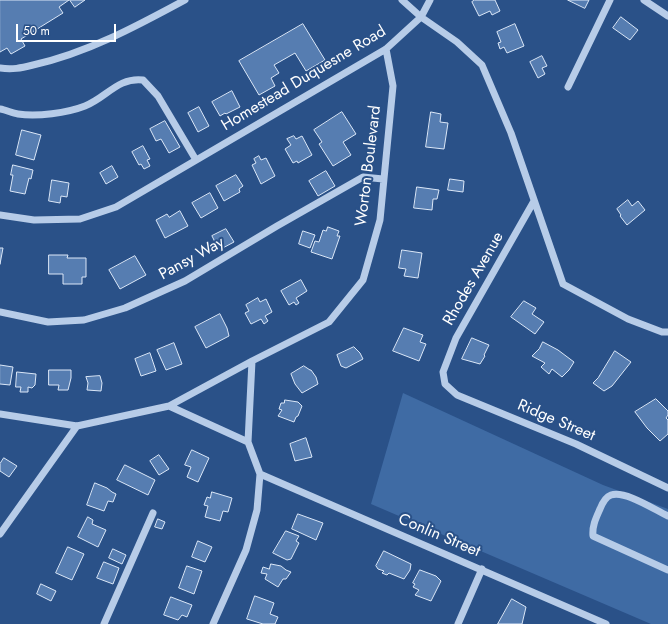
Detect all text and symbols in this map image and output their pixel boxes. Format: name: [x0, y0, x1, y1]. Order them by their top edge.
scale bar: [18, 16, 118, 42]
text: 50 m: [23, 22, 50, 40]
street label: Homestead Duquesne Road: [218, 22, 390, 136]
street label: Worton Boulevard: [352, 104, 386, 228]
street label: Rhodes Avenue: [440, 229, 508, 329]
street label: Pansy Way: [156, 233, 228, 285]
street label: Ridge Street: [514, 396, 598, 446]
street label: Conlin Street: [395, 510, 483, 562]

